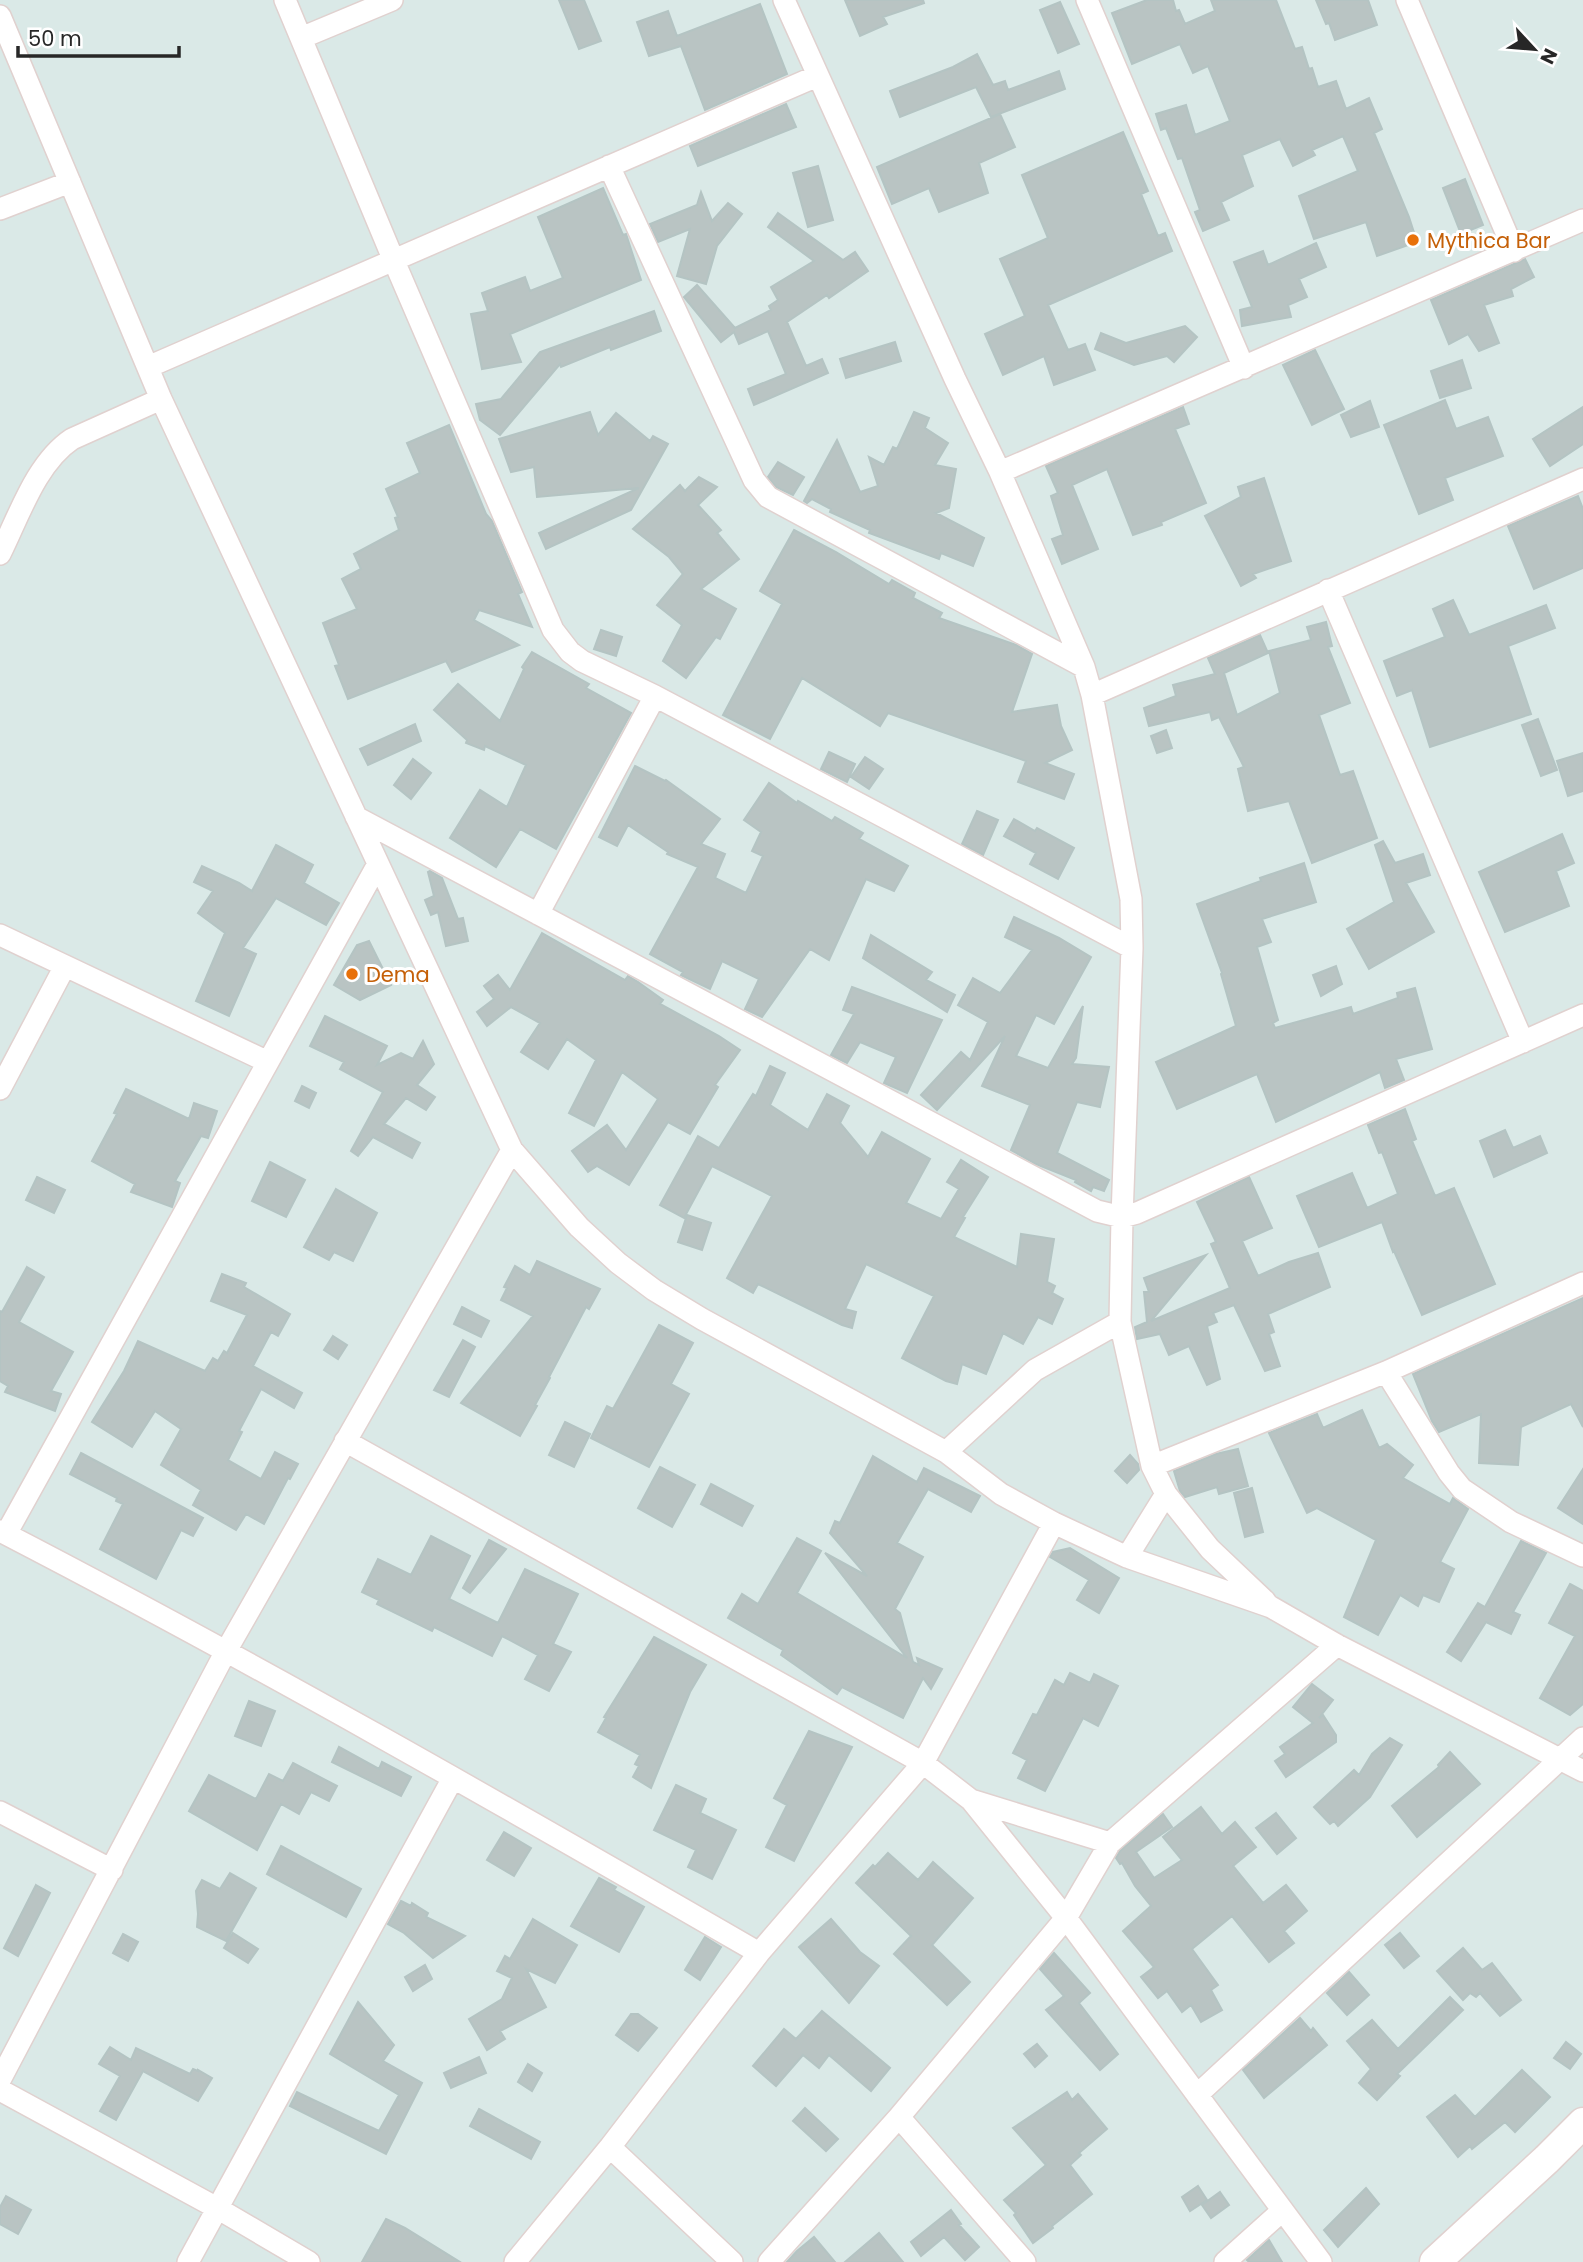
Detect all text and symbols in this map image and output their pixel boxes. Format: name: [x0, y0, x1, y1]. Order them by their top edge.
scale bar: [18, 14, 178, 58]
north arrow: [1499, 14, 1569, 84]
text: 50 m: [28, 24, 82, 53]
text: N: [1534, 44, 1564, 69]
place label: Mythica Bar: [1427, 226, 1551, 255]
marker: Mythica Bar: [1405, 232, 1421, 248]
place label: Dema: [366, 960, 430, 989]
marker: Dema: [344, 966, 360, 982]

